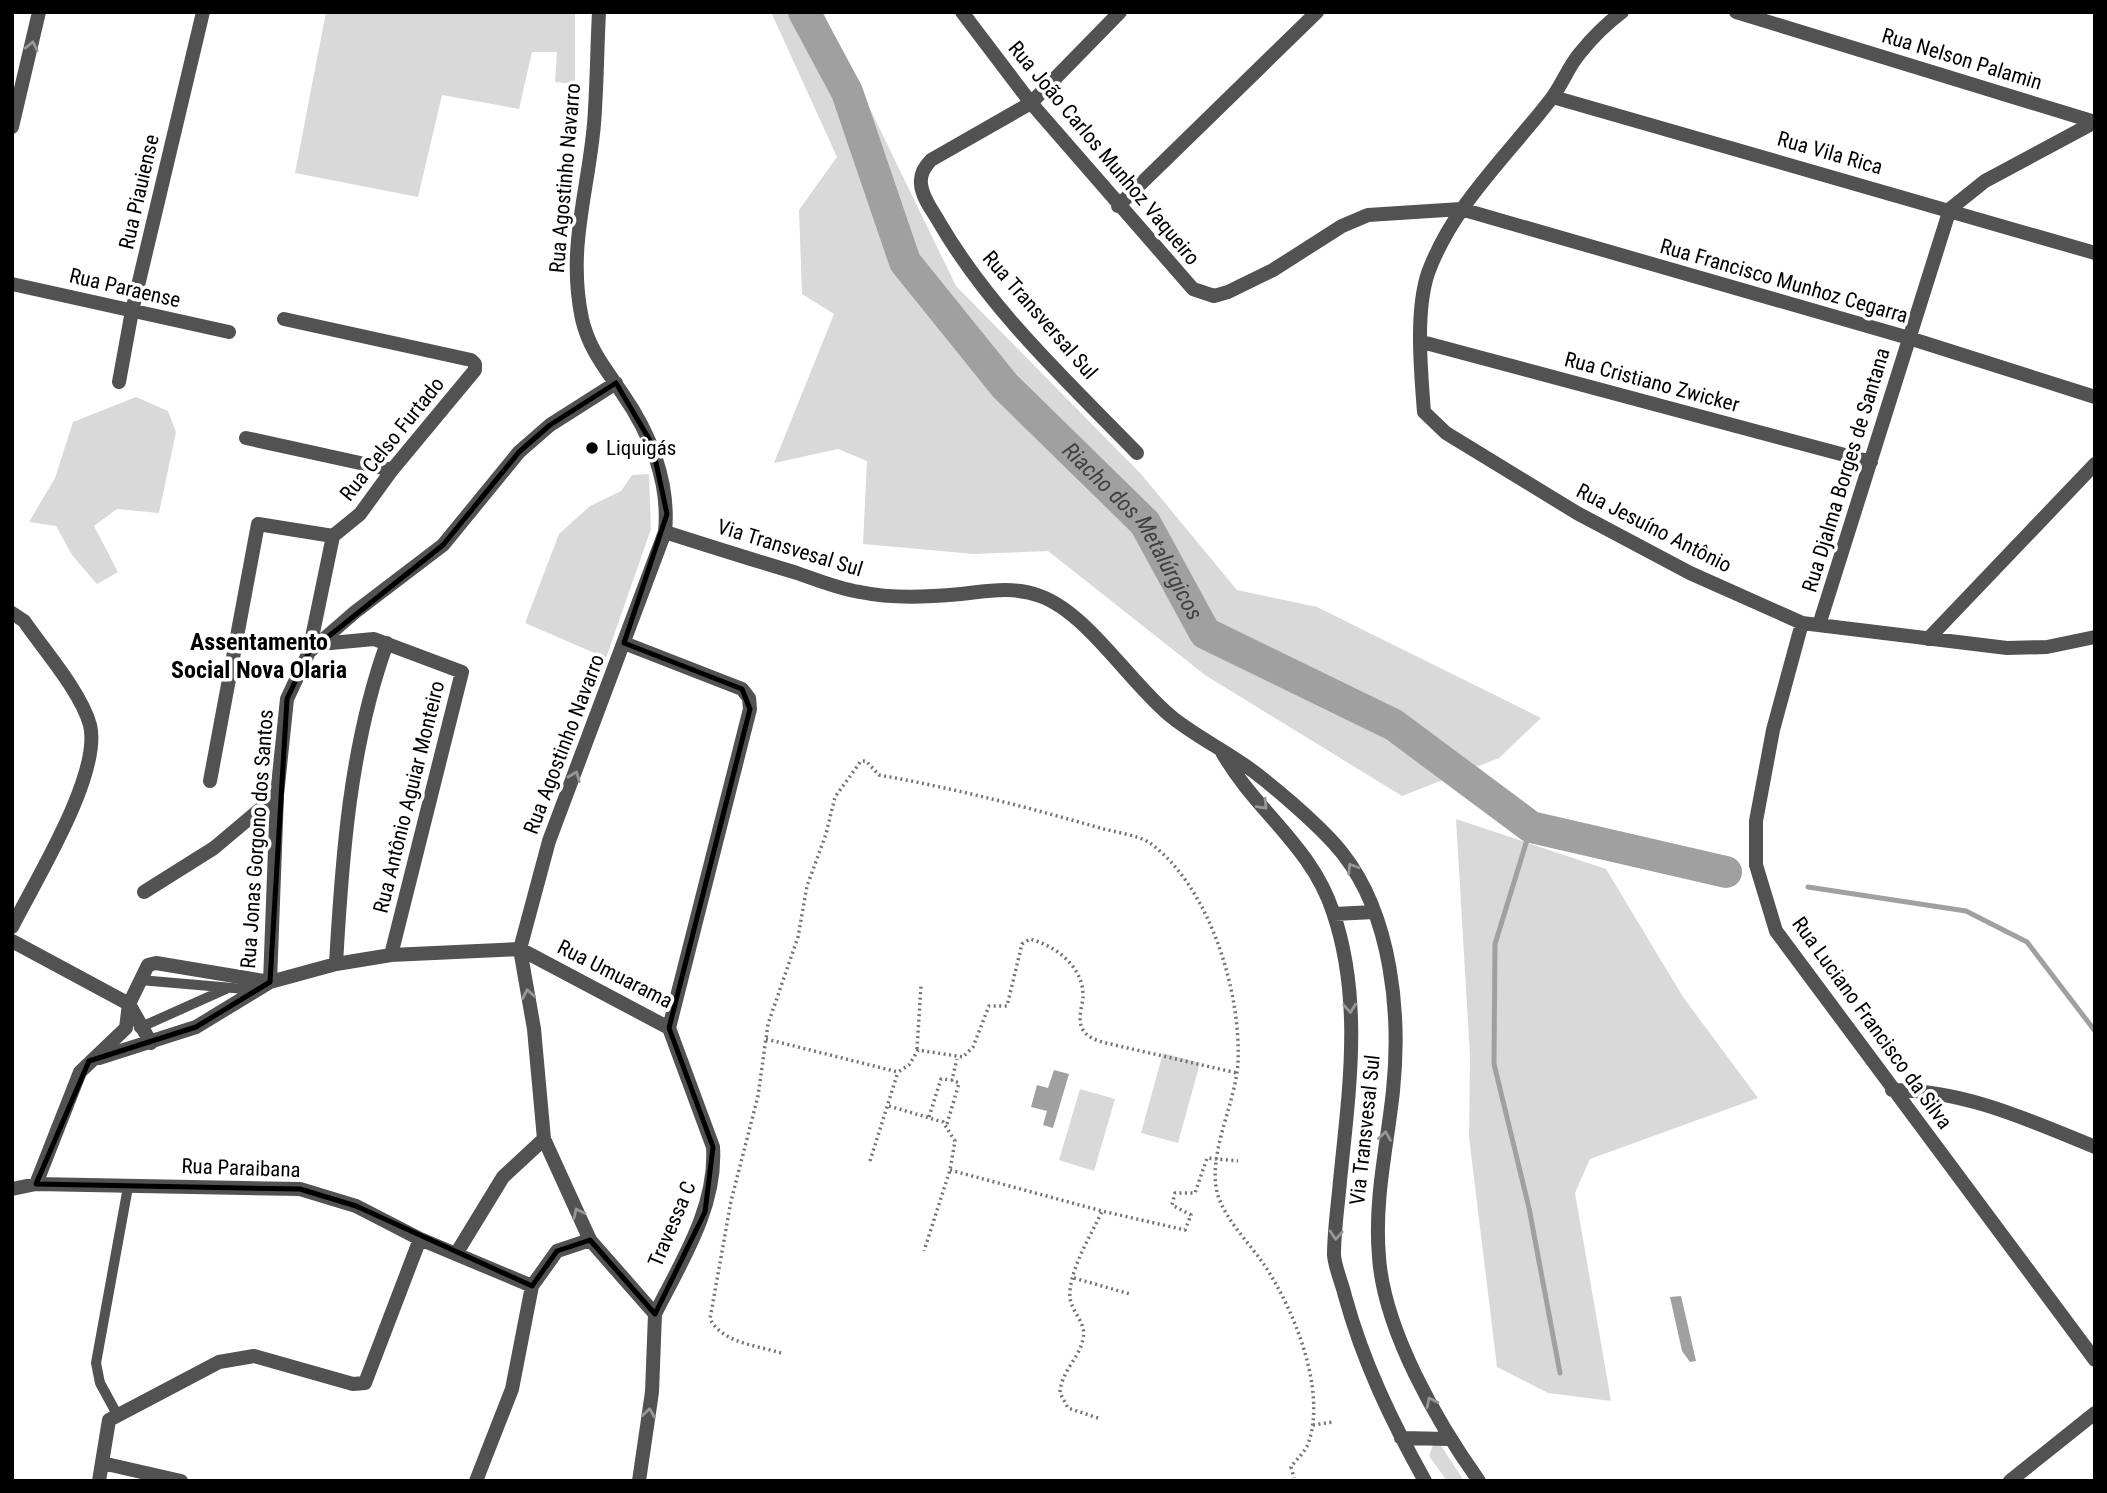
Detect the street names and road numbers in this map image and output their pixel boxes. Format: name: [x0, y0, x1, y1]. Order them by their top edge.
street label: Rua Nelson Palamin: [1879, 23, 2045, 95]
street label: Rua João Carlos Munhoz Vaqueiro: [1003, 36, 1205, 270]
street label: Rua Agostinho Navarro: [545, 82, 585, 274]
street label: Rua Vila Rica: [1775, 127, 1885, 179]
street label: Rua Piauiense: [114, 132, 164, 252]
street label: Rua Francisco Munhoz Cegarra: [1657, 234, 1911, 328]
street label: Rua Transversal Sul: [978, 246, 1102, 384]
street label: Rua Paraense: [67, 264, 183, 312]
street label: Rua Djalma Borges de Santana: [1797, 345, 1895, 595]
street label: Rua Cristiano Zwicker: [1562, 347, 1742, 417]
street label: Rua Celso Furtado: [335, 372, 449, 506]
street label: Rua Jesuíno Antônio: [1572, 479, 1736, 577]
street label: Via Transvesal Sul: [714, 514, 866, 582]
street label: Rua Agostinho Navarro: [519, 651, 609, 837]
street label: Rua Antônio Aguiar Monteiro: [369, 679, 449, 915]
street label: Rua Jonas Gorgono dos Santos: [236, 709, 278, 969]
street label: Rua Luciano Francisco da Silva: [1787, 912, 1957, 1134]
street label: Rua Umuarama: [553, 935, 677, 1013]
street label: Via Transvesal Sul: [1345, 1054, 1385, 1206]
street label: Rua Paraibana: [181, 1154, 301, 1182]
street label: Travessa C: [643, 1178, 701, 1270]

